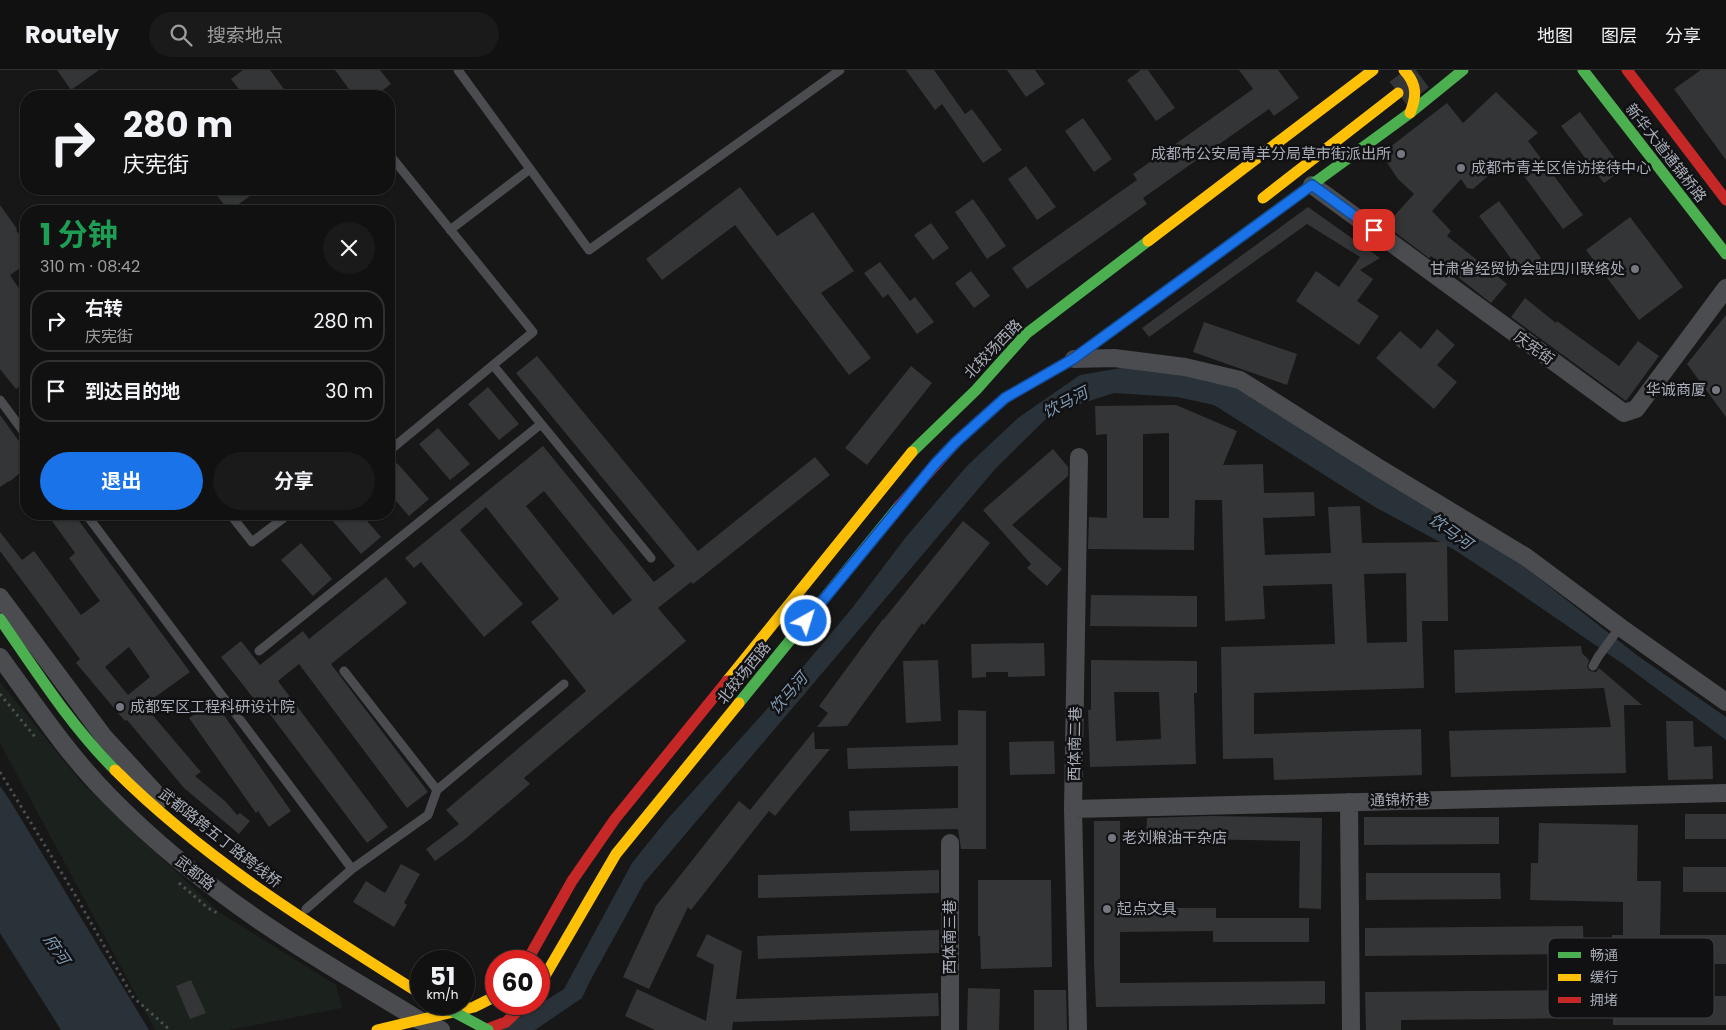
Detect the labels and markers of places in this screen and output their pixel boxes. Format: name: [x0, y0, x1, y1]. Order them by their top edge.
place label: 成都市公安局青羊分局草市街派出所: [1151, 143, 1391, 164]
marker: 成都市公安局青羊分局草市街派出所: [1395, 148, 1407, 160]
place label: 成都市青羊区信访接待中心: [1471, 157, 1651, 178]
marker: 成都市青羊区信访接待中心: [1455, 162, 1467, 174]
pin: [1353, 209, 1395, 251]
place label: 甘肃省经贸协会驻四川联络处: [1430, 258, 1625, 279]
marker: 甘肃省经贸协会驻四川联络处: [1629, 263, 1641, 275]
place label: 华诚商厦: [1646, 379, 1706, 400]
marker: 华诚商厦: [1710, 384, 1722, 396]
place label: 成都军区工程科研设计院: [130, 696, 295, 717]
marker: 成都军区工程科研设计院: [114, 701, 126, 713]
place label: 老刘粮油干杂店: [1122, 827, 1227, 848]
marker: 老刘粮油干杂店: [1106, 832, 1118, 844]
place label: 起点文具: [1116, 898, 1177, 919]
marker: 起点文具: [1101, 903, 1113, 915]

